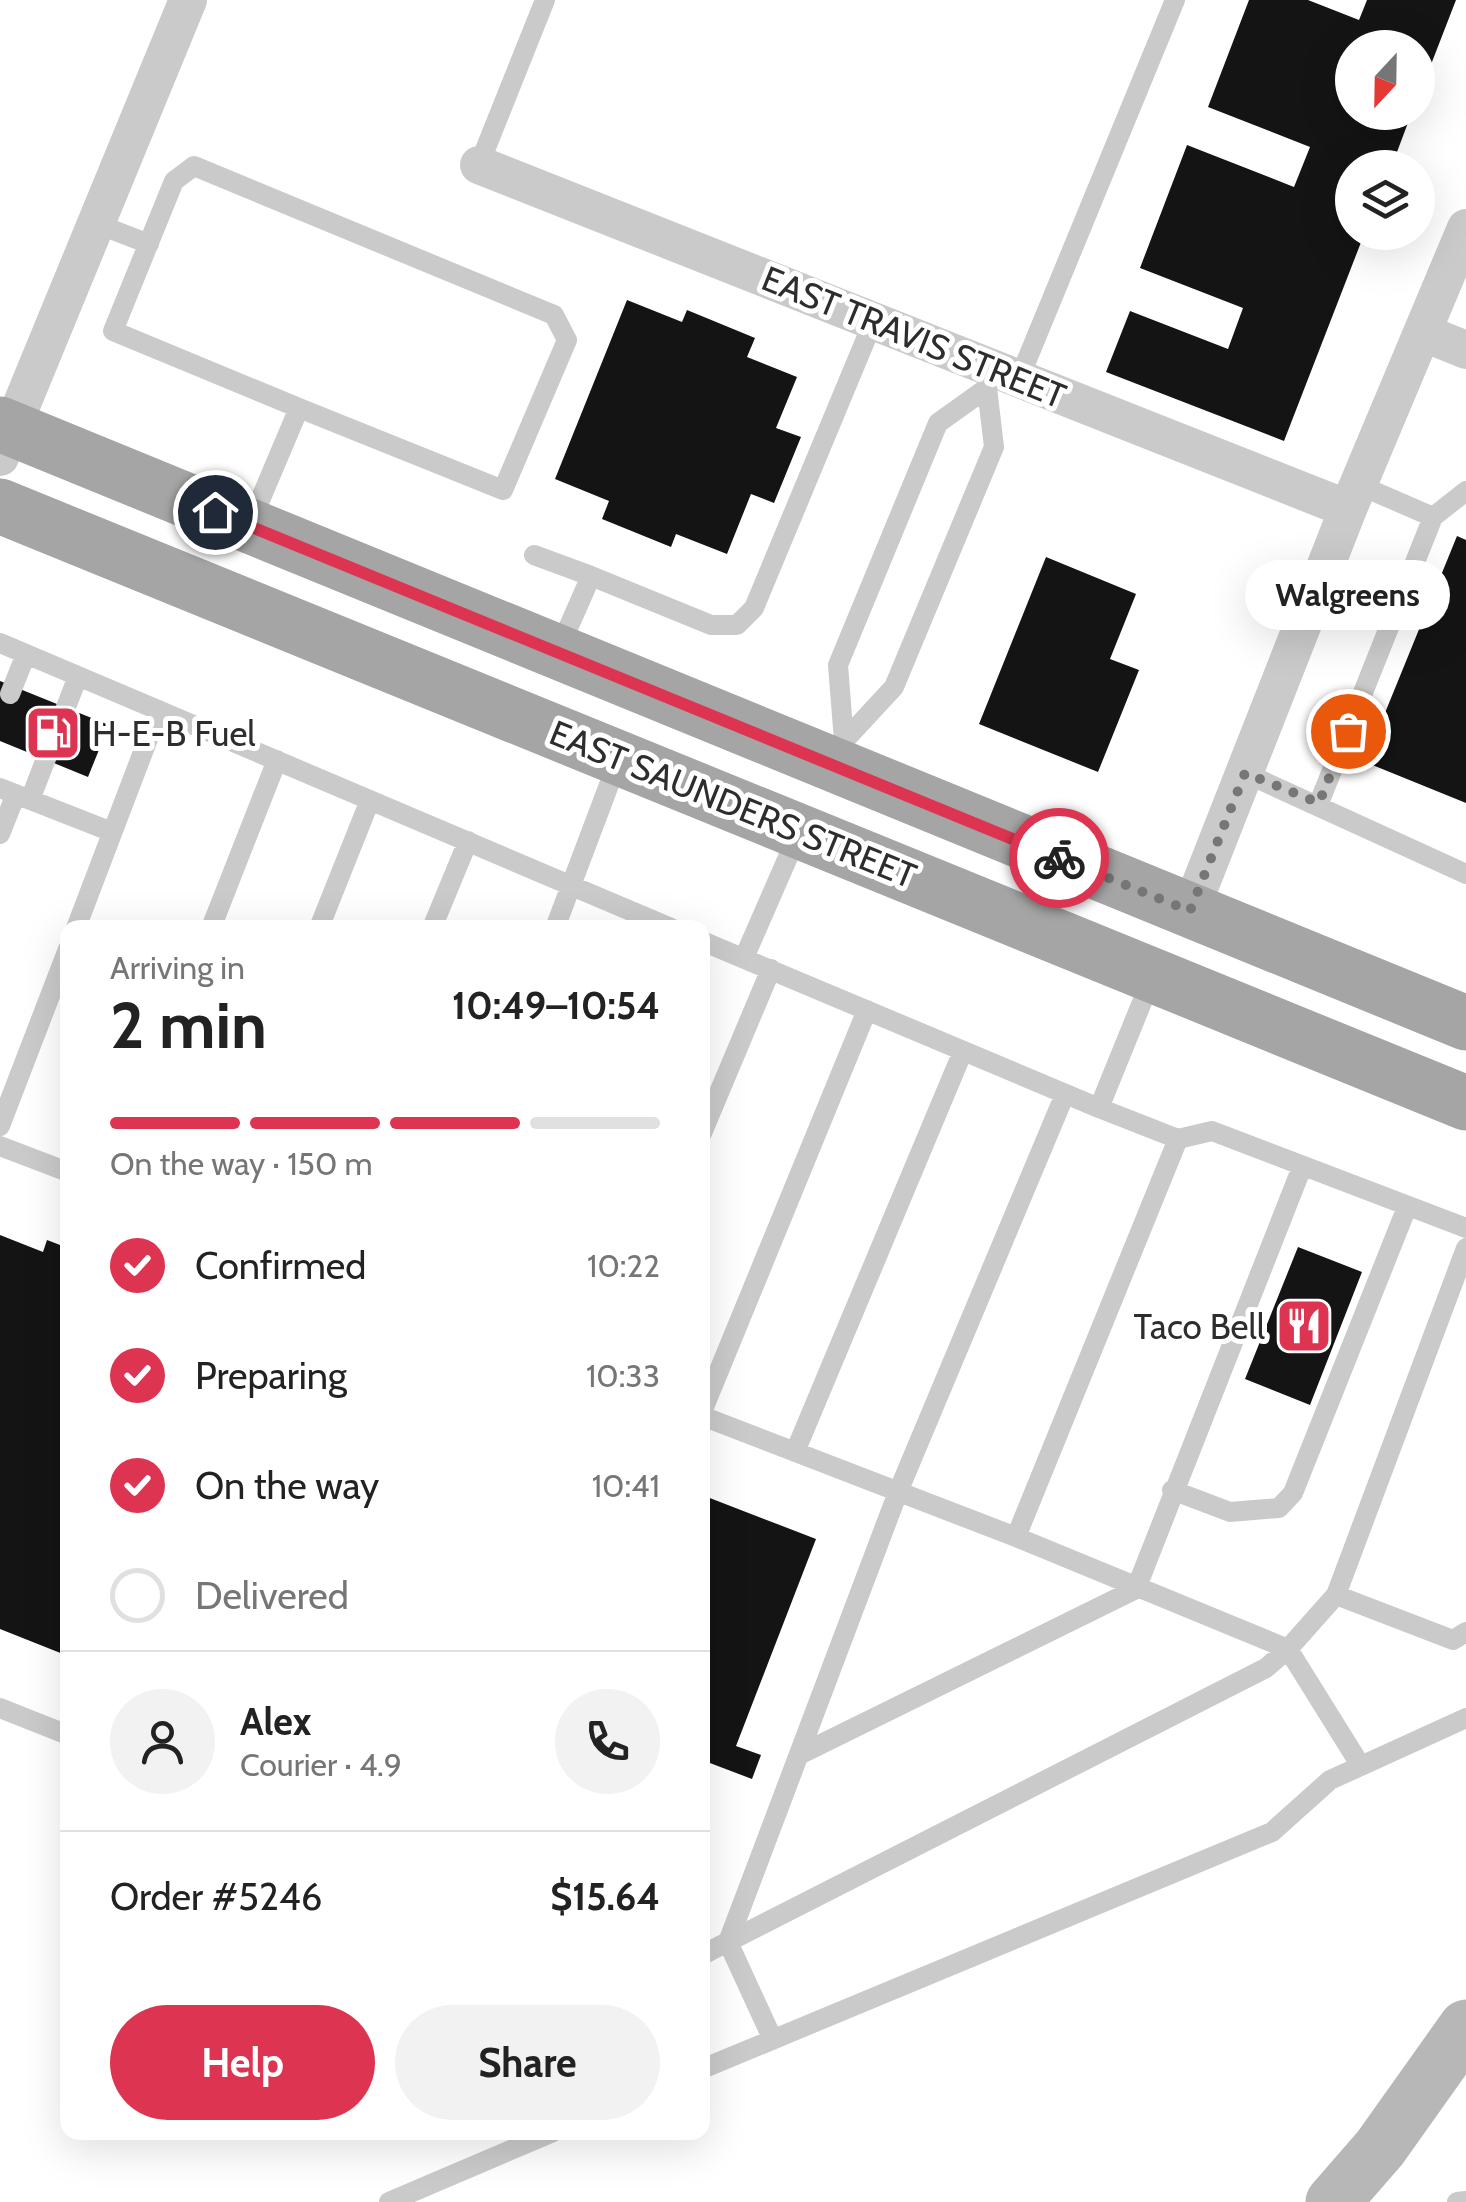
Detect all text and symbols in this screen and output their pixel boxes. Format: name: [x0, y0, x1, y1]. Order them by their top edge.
north arrow: [1335, 30, 1435, 130]
map controls: [1335, 30, 1435, 250]
button: layers: [1335, 150, 1435, 250]
street label: EAST TRAVIS STREET: [756, 256, 1072, 418]
pin: [173, 470, 258, 555]
icon: home: [188, 485, 243, 540]
callout: Walgreens: [1246, 561, 1450, 631]
text: Walgreens: [1275, 575, 1420, 614]
pin: [1306, 689, 1391, 774]
fuel station icon: H-E-B Fuel: [23, 703, 83, 763]
icon: bag: [1321, 704, 1376, 759]
street label: EAST SAUNDERS STREET: [544, 711, 923, 897]
place label: H-E-B Fuel: [92, 712, 256, 755]
courier: [1009, 808, 1109, 908]
icon: bike: [1032, 831, 1087, 886]
text: Arriving in: [110, 948, 245, 987]
text: 10:49–10:54: [452, 982, 660, 1029]
text: 2 min: [110, 985, 267, 1064]
text: On the way · 150 m: [110, 1144, 373, 1183]
icon: check: [110, 1238, 165, 1293]
text: Confirmed: [195, 1242, 366, 1289]
text: 10:22: [587, 1246, 660, 1285]
restaurant icon: Taco Bell: [1274, 1296, 1334, 1356]
place label: Taco Bell: [1134, 1305, 1266, 1348]
icon: check: [110, 1348, 165, 1403]
text: Preparing: [195, 1352, 347, 1399]
text: 10:33: [586, 1356, 660, 1395]
icon: check: [110, 1458, 165, 1513]
text: On the way: [195, 1462, 379, 1509]
text: 10:41: [592, 1466, 660, 1505]
text: Delivered: [195, 1572, 349, 1619]
button: person: [110, 1689, 215, 1794]
button: phone: [555, 1689, 660, 1794]
text: Alex: [240, 1698, 311, 1745]
text: Courier · 4.9: [240, 1745, 402, 1784]
text: Order #5246: [110, 1873, 322, 1920]
text: $15.64: [550, 1873, 660, 1920]
button: Help: [110, 2005, 375, 2120]
button: Share: [395, 2005, 660, 2120]

